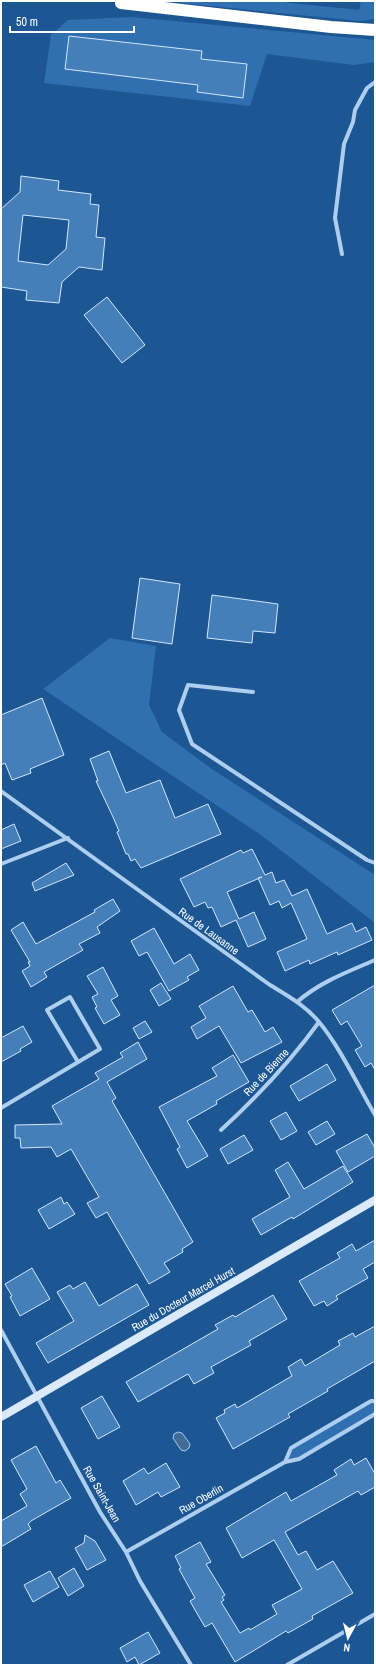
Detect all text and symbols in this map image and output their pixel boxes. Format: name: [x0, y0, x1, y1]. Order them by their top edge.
scale bar: [10, 8, 134, 34]
text: 50 m: [16, 14, 38, 30]
street label: Rue de Lausanne: [176, 904, 242, 958]
street label: Rue de Bienne: [240, 1045, 292, 1099]
street label: Rue du Docteur Marcel Hurst: [129, 1263, 237, 1334]
street label: Rue Saint-Jean: [80, 1463, 124, 1525]
street label: Rue Oberlin: [176, 1481, 226, 1517]
north arrow: [328, 1618, 368, 1658]
text: N: [343, 1641, 351, 1655]

